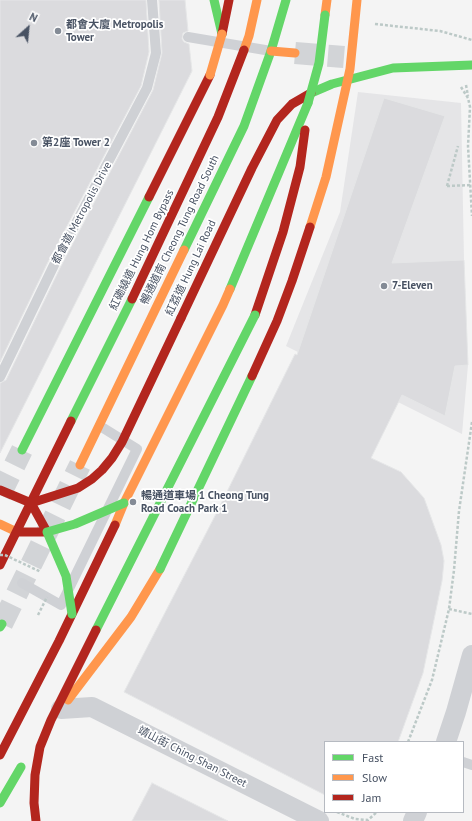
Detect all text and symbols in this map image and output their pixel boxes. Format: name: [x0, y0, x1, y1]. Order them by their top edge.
north arrow: [8, 8, 48, 48]
text: N: [27, 9, 40, 25]
place label: 都會大廈 Metropolis Tower: [66, 18, 163, 44]
marker: 都會大廈 Metropolis Tower: [53, 26, 63, 36]
place label: 第2座 Tower 2: [42, 136, 110, 150]
marker: 第2座 Tower 2: [29, 138, 39, 148]
street label: 暢通道南 Cheong Tung Road South: [138, 153, 222, 307]
street label: 都會道 Metropolis Drive: [49, 160, 115, 266]
street label: 紅磡繞道 Hung Hom Bypass: [107, 188, 177, 312]
street label: 紅荔道 Hung Lai Road: [163, 218, 219, 318]
place label: 7-Eleven: [392, 279, 433, 293]
marker: 7-Eleven: [379, 281, 389, 291]
place label: 暢通道車場 1 Cheong Tung Road Coach Park 1: [141, 489, 269, 515]
marker: 暢通道車場 1 Cheong Tung Road Coach Park 1: [128, 497, 138, 507]
street label: 靖山街 Ching Shan Street: [135, 724, 249, 790]
legend: [324, 741, 464, 813]
text: Fast: [362, 750, 383, 765]
text: Slow: [362, 770, 387, 785]
text: Jam: [362, 790, 381, 805]

